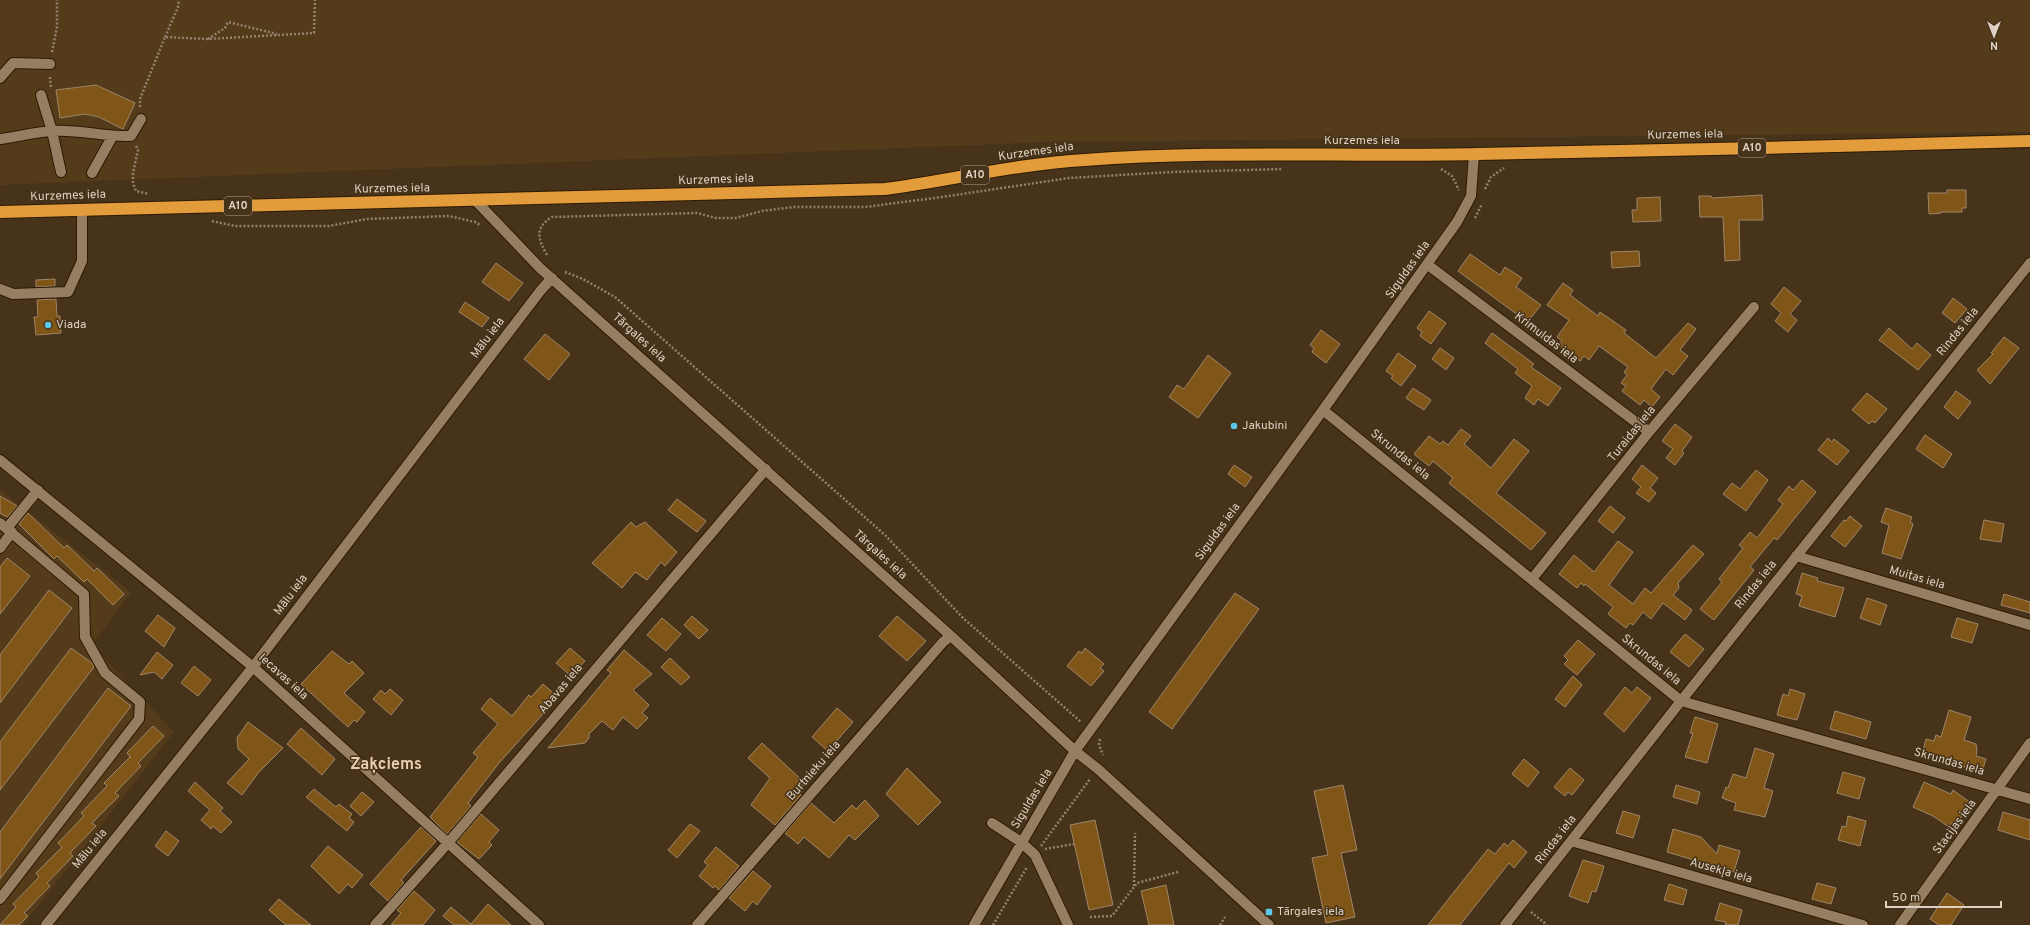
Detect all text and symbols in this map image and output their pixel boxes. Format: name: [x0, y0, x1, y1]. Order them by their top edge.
north arrow: [1974, 16, 2014, 56]
text: N: [1990, 38, 1998, 52]
street label: Kurzemes iela: [1647, 126, 1723, 144]
street label: Kurzemes iela: [1324, 133, 1400, 149]
street label: Kurzemes iela: [997, 139, 1075, 165]
road number: A10: [1738, 139, 1766, 157]
road number: A10: [961, 166, 989, 184]
street label: Kurzemes iela: [678, 171, 754, 189]
street label: Kurzemes iela: [354, 180, 430, 198]
street label: Kurzemes iela: [30, 187, 106, 205]
road number: A10: [224, 197, 252, 215]
street label: Siguldas iela: [1382, 238, 1434, 302]
street label: Rindas iela: [1933, 304, 1983, 360]
street label: Krimuldas iela: [1511, 309, 1581, 367]
street label: Tārgales iela: [609, 310, 669, 366]
street label: Mālu iela: [467, 314, 509, 362]
place label: Viada: [56, 317, 86, 333]
marker: Viada: [43, 320, 53, 330]
street label: Turaidas iela: [1605, 403, 1659, 465]
place label: Jakubini: [1242, 418, 1287, 434]
marker: Jakubini: [1229, 421, 1239, 431]
street label: Skrundas iela: [1367, 426, 1433, 484]
street label: Siguldas iela: [1192, 500, 1244, 564]
street label: Tārgales iela: [850, 527, 910, 583]
street label: Rindas iela: [1731, 557, 1781, 613]
street label: Muitas iela: [1887, 562, 1947, 594]
street label: Mālu iela: [270, 571, 312, 619]
street label: Skrundas iela: [1618, 631, 1684, 689]
street label: Iecavas iela: [255, 650, 311, 704]
street label: Abavas iela: [535, 660, 587, 718]
street label: Burtnieku iela: [783, 738, 845, 804]
street label: Skrundas iela: [1912, 744, 1986, 780]
district label: Zaķciems: [350, 755, 422, 775]
street label: Siguldas iela: [1008, 766, 1056, 832]
street label: Stacijas iela: [1930, 796, 1980, 858]
street label: Rindas iela: [1532, 812, 1580, 868]
street label: Mālu iela: [69, 826, 111, 872]
street label: Ausekļa iela: [1688, 854, 1754, 888]
scale bar: [1886, 883, 2001, 909]
text: 50 m: [1892, 890, 1920, 906]
place label: Tārgales iela: [1277, 904, 1344, 920]
marker: Tārgales iela: [1264, 907, 1274, 917]

